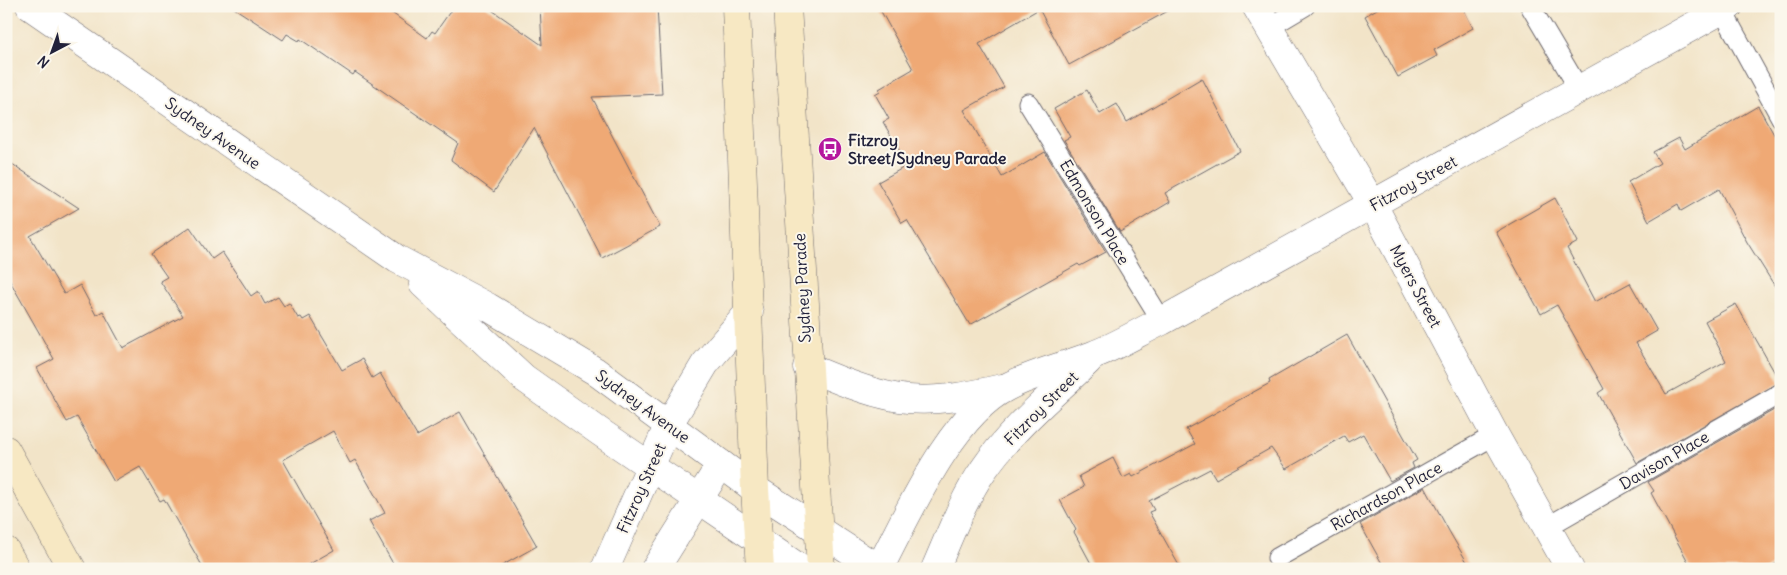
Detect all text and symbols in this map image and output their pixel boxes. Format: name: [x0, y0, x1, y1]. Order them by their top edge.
north arrow: [28, 28, 78, 78]
text: N: [34, 52, 53, 72]
street label: Sydney Avenue: [161, 93, 265, 173]
place label: Fitzroy Street/Sydney Parade: [848, 130, 1007, 169]
bus stop icon: Fitzroy Street/Sydney Parade: [817, 136, 843, 162]
street label: Fitzroy Street: [1366, 151, 1461, 215]
street label: Edmonson Place: [1056, 156, 1134, 268]
street label: Sydney Parade: [789, 233, 815, 343]
street label: Myers Street: [1386, 241, 1446, 331]
street label: Sydney Avenue: [592, 365, 694, 447]
street label: Fitzroy Street: [1000, 366, 1083, 449]
street label: Davison Place: [1616, 426, 1712, 494]
street label: Fitzroy Street: [612, 439, 670, 536]
street label: Richardson Place: [1327, 457, 1445, 535]

